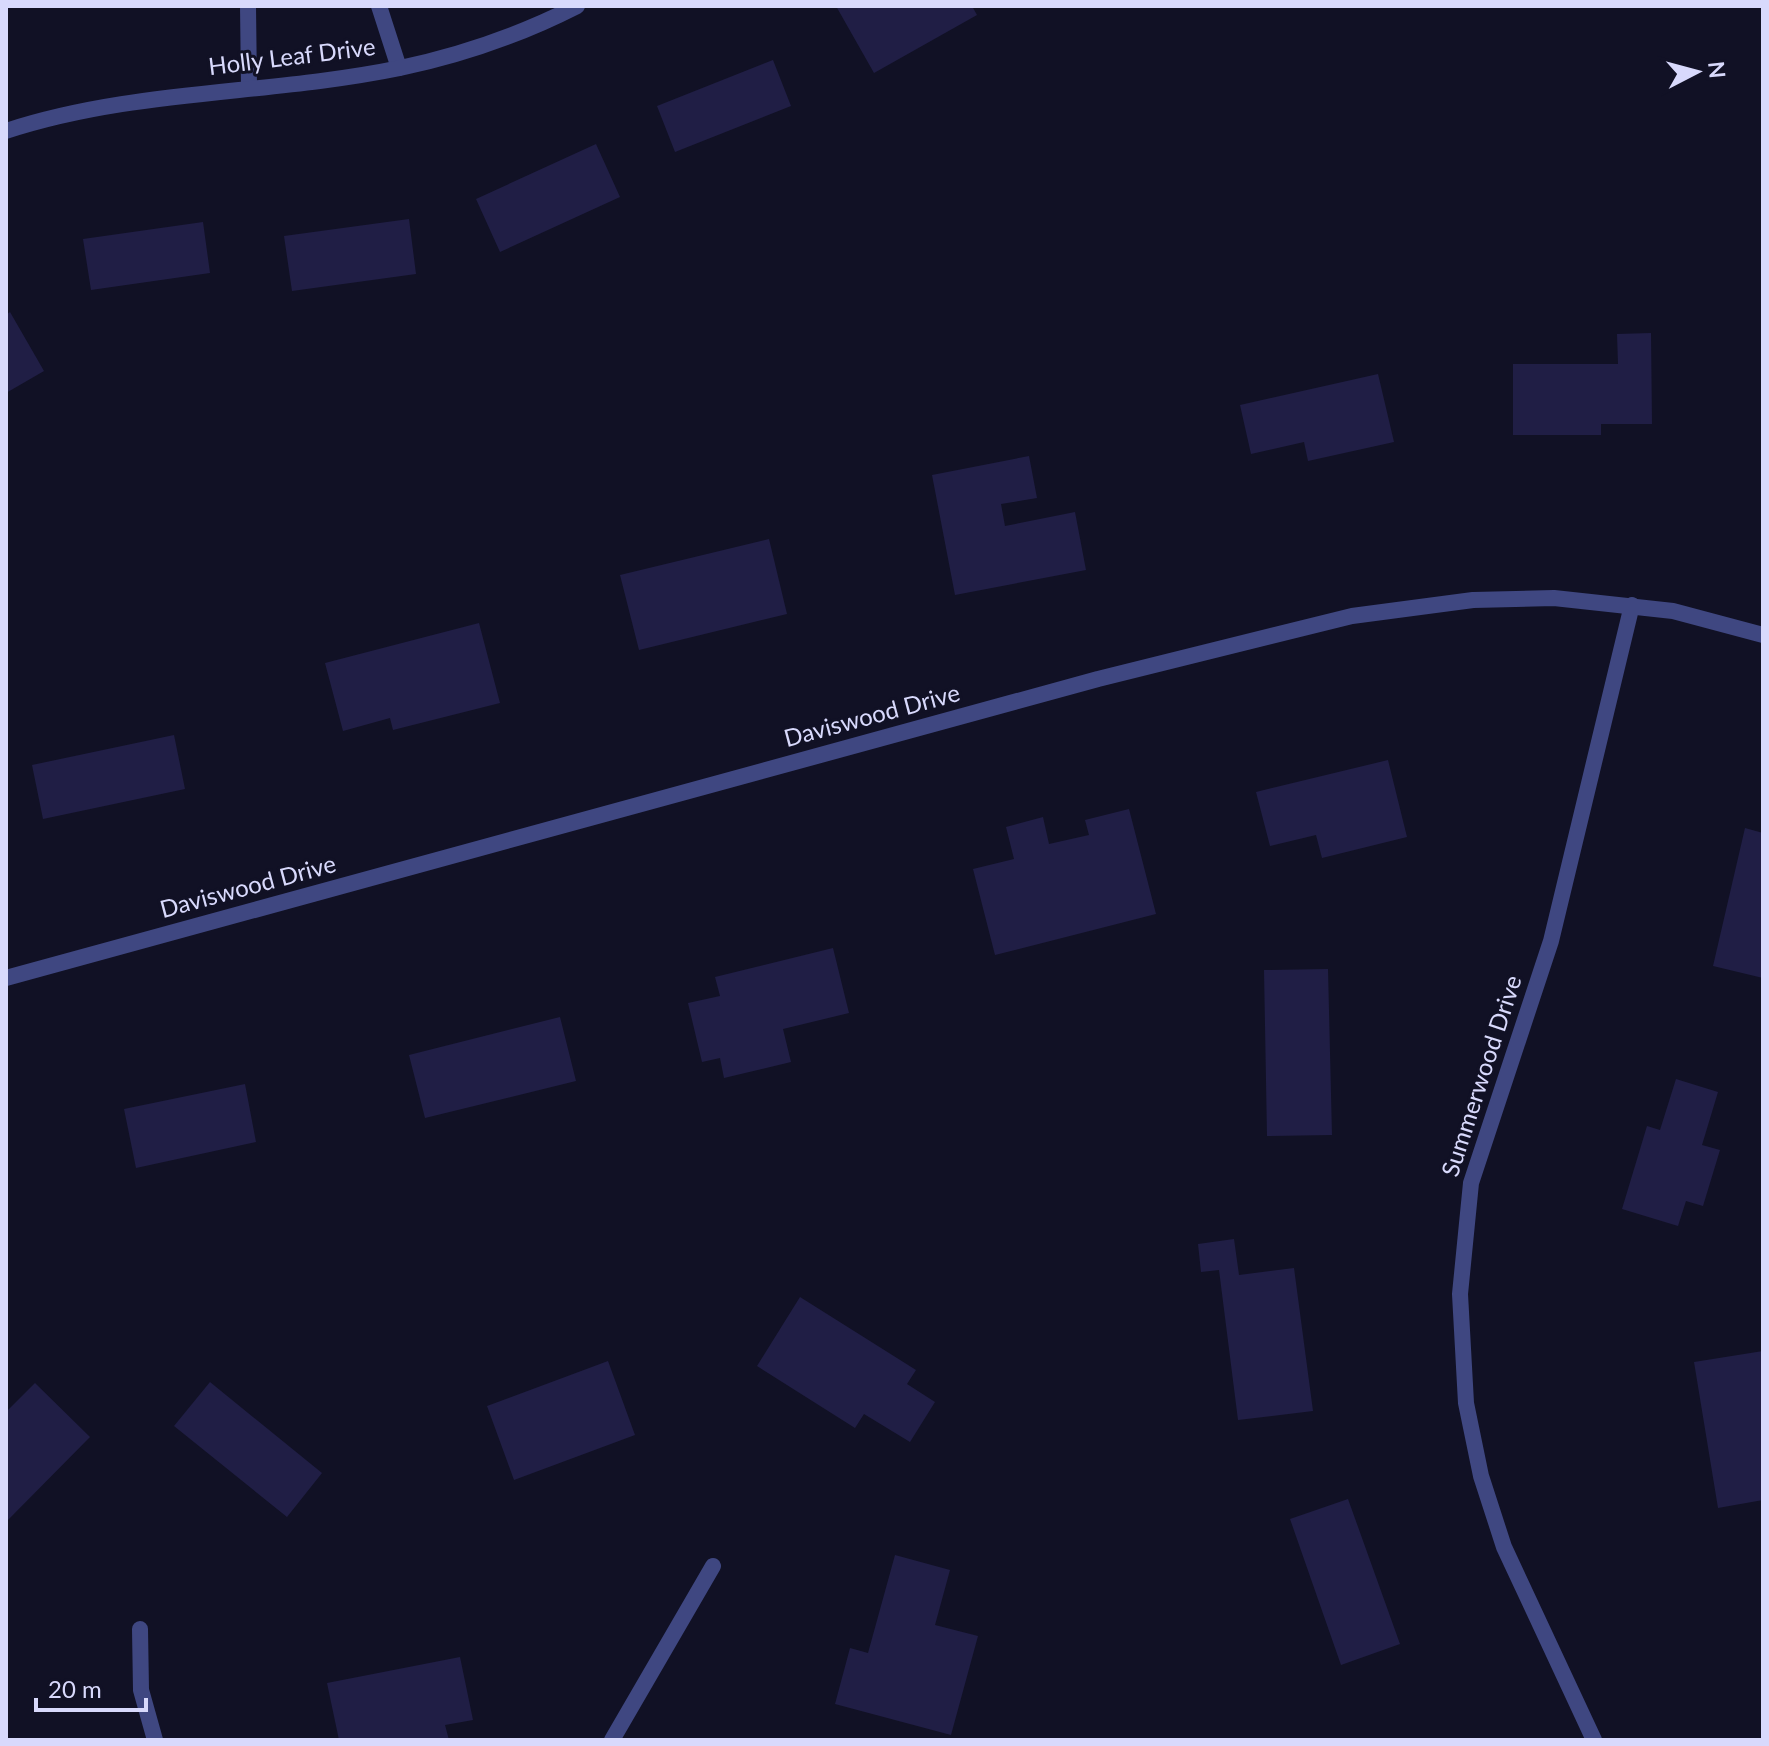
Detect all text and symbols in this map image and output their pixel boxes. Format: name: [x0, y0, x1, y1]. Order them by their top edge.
street label: Holly Leaf Drive: [207, 31, 377, 80]
north arrow: [1657, 32, 1737, 112]
text: N: [1703, 60, 1732, 80]
street label: Daviswood Drive: [781, 677, 963, 752]
street label: Daviswood Drive: [157, 848, 339, 923]
street label: Summerwood Drive: [1434, 971, 1527, 1180]
scale bar: [36, 1662, 146, 1712]
text: 20 m: [48, 1674, 102, 1703]

